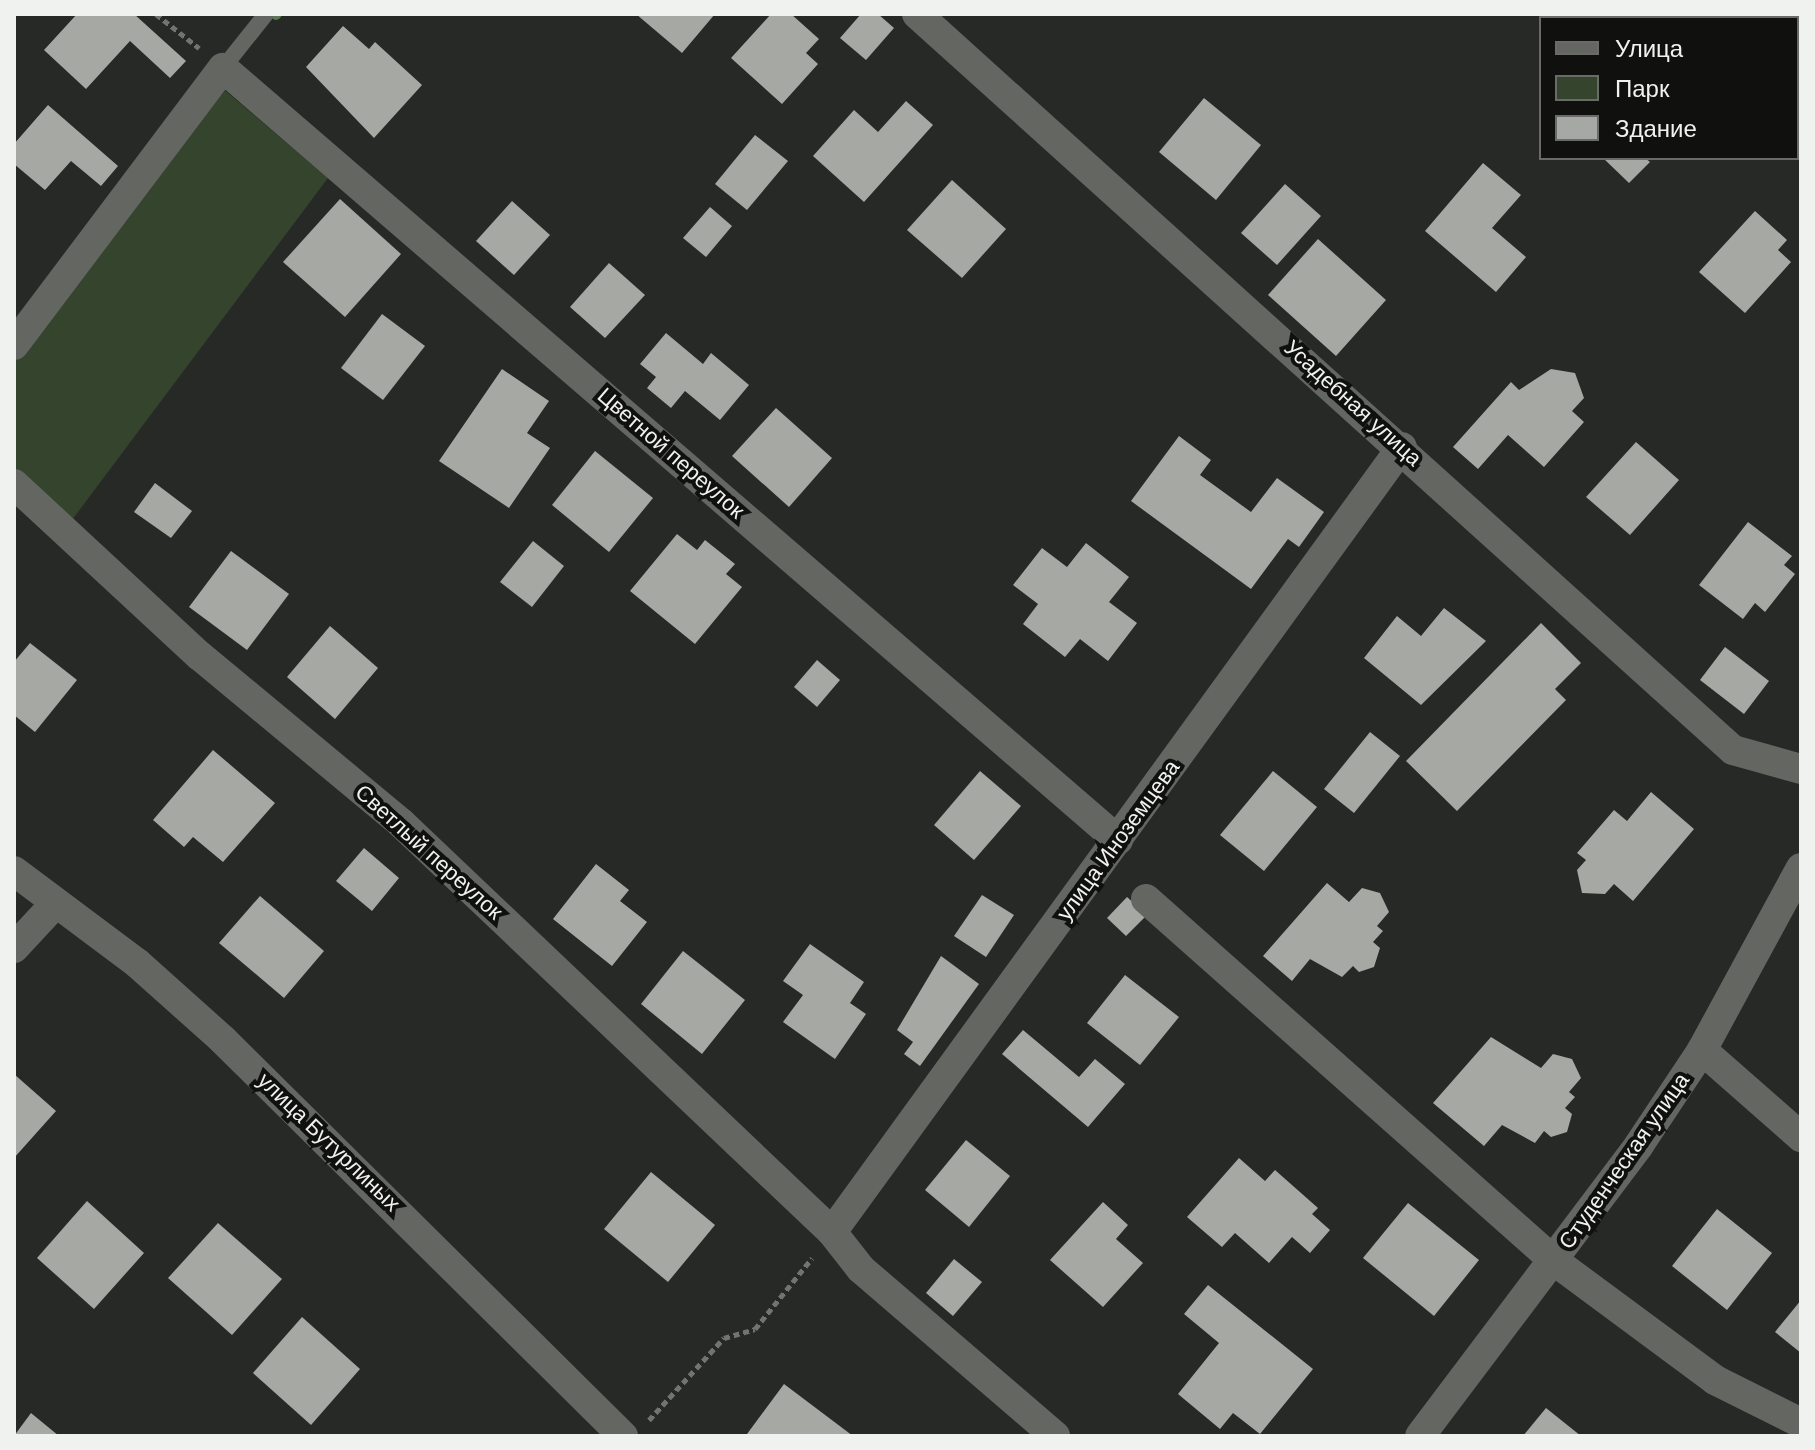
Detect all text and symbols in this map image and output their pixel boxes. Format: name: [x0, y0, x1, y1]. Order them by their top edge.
legend: [1539, 16, 1799, 160]
text: Улица: [1615, 33, 1683, 64]
text: Парк: [1615, 73, 1669, 104]
text: Здание: [1615, 113, 1697, 144]
street label: Усадебная улица: [1279, 334, 1427, 472]
street label: Цветной переулок: [592, 382, 750, 524]
street label: улица Иноземцева: [1051, 755, 1185, 925]
street label: Светлый переулок: [350, 779, 508, 925]
street label: улица Бутурлиных: [252, 1067, 406, 1217]
street label: Студенческая улица: [1553, 1068, 1695, 1254]

